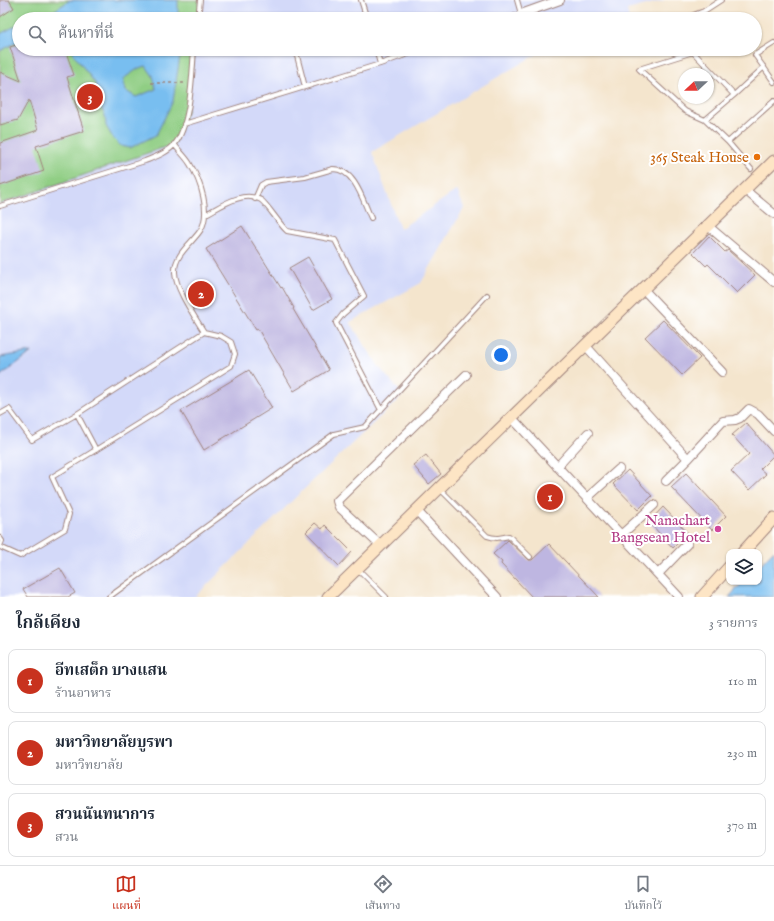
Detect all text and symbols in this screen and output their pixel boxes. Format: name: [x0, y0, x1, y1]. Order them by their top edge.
search box: [12, 12, 762, 56]
icon: search: [26, 23, 48, 45]
text: ค้นหาที่นี่: [58, 24, 114, 43]
north arrow: [678, 68, 714, 104]
pin: 3: [77, 82, 103, 112]
place label: 365 Steak House: [650, 148, 749, 167]
marker: 365 Steak House: [752, 152, 762, 162]
pin: 2: [188, 279, 214, 309]
your location: [491, 345, 511, 365]
pin: 1: [537, 482, 563, 512]
place label: Nanachart Bangsean Hotel: [611, 511, 711, 547]
marker: Nanachart Bangsean Hotel: [713, 524, 723, 534]
map controls: [726, 549, 762, 585]
button: layers: [726, 549, 762, 585]
text: ใกล้เคียง: [16, 613, 81, 634]
text: 3 รายการ: [709, 615, 758, 632]
text: อีทเสต็ก บางแสน: [55, 661, 167, 680]
text: 1: [28, 673, 32, 690]
text: 110 m: [728, 673, 757, 690]
text: ร้านอาหาร: [55, 685, 111, 702]
text: มหาวิทยาลัยบูรพา: [55, 733, 173, 752]
text: 2: [27, 745, 33, 762]
text: 230 m: [727, 745, 757, 762]
text: มหาวิทยาลัย: [55, 757, 123, 774]
text: สวนนันทนาการ: [55, 805, 155, 824]
text: 3: [28, 817, 32, 834]
text: 370 m: [727, 817, 757, 834]
text: สวน: [55, 829, 78, 846]
tab: แผนที่: [112, 873, 141, 915]
tab: เส้นทาง: [365, 873, 401, 915]
tab: บันทึกไว้: [625, 873, 662, 915]

